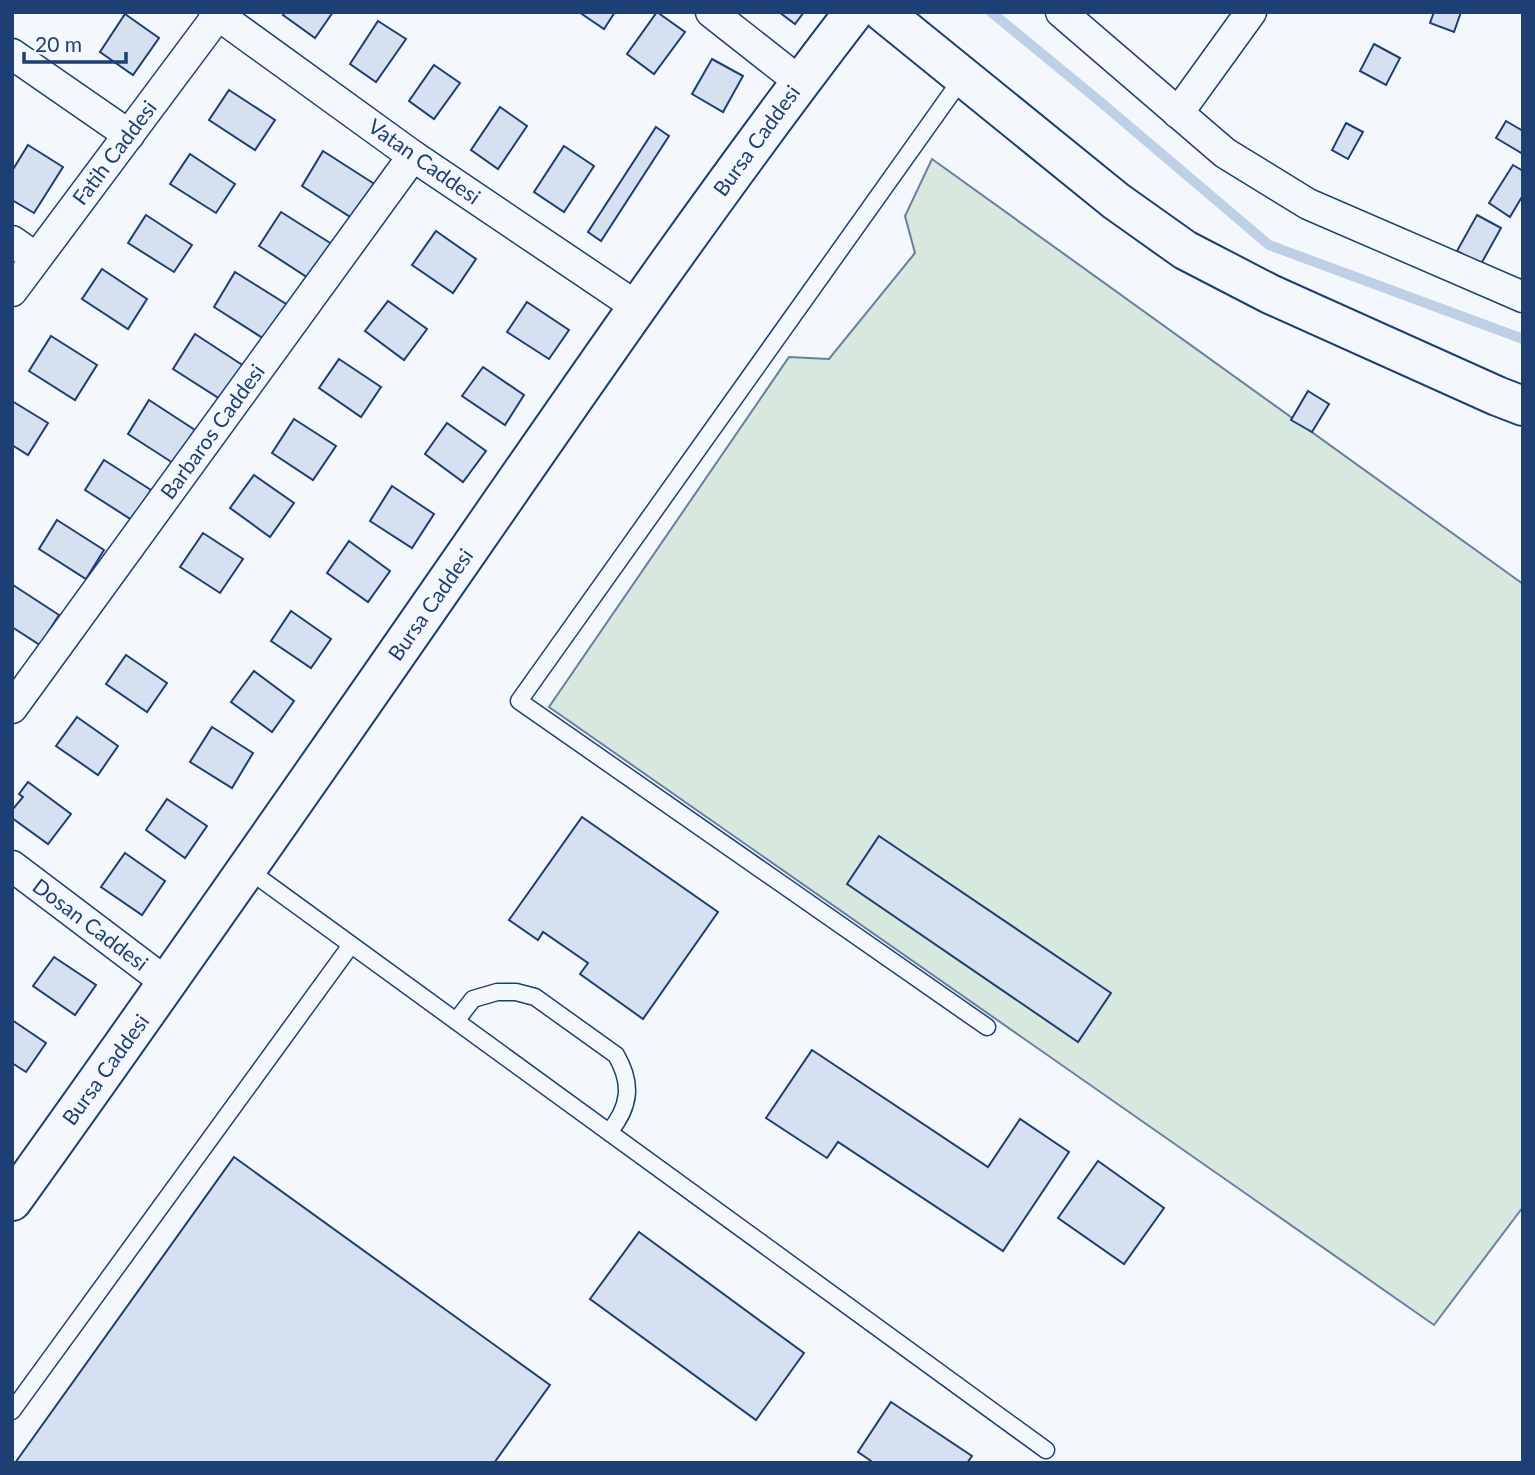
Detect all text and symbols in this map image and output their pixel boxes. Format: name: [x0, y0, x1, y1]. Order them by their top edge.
scale bar: [24, 21, 126, 65]
text: 20 m: [35, 31, 82, 56]
street label: Bursa Caddesi: [707, 80, 804, 200]
street label: Fatih Caddesi: [67, 95, 161, 209]
street label: Vatan Caddesi: [364, 113, 486, 209]
street label: Barbaros Caddesi: [155, 359, 269, 503]
street label: Bursa Caddesi: [382, 543, 478, 665]
street label: Dosan Caddesi: [28, 872, 153, 975]
street label: Bursa Caddesi: [56, 1009, 153, 1129]

